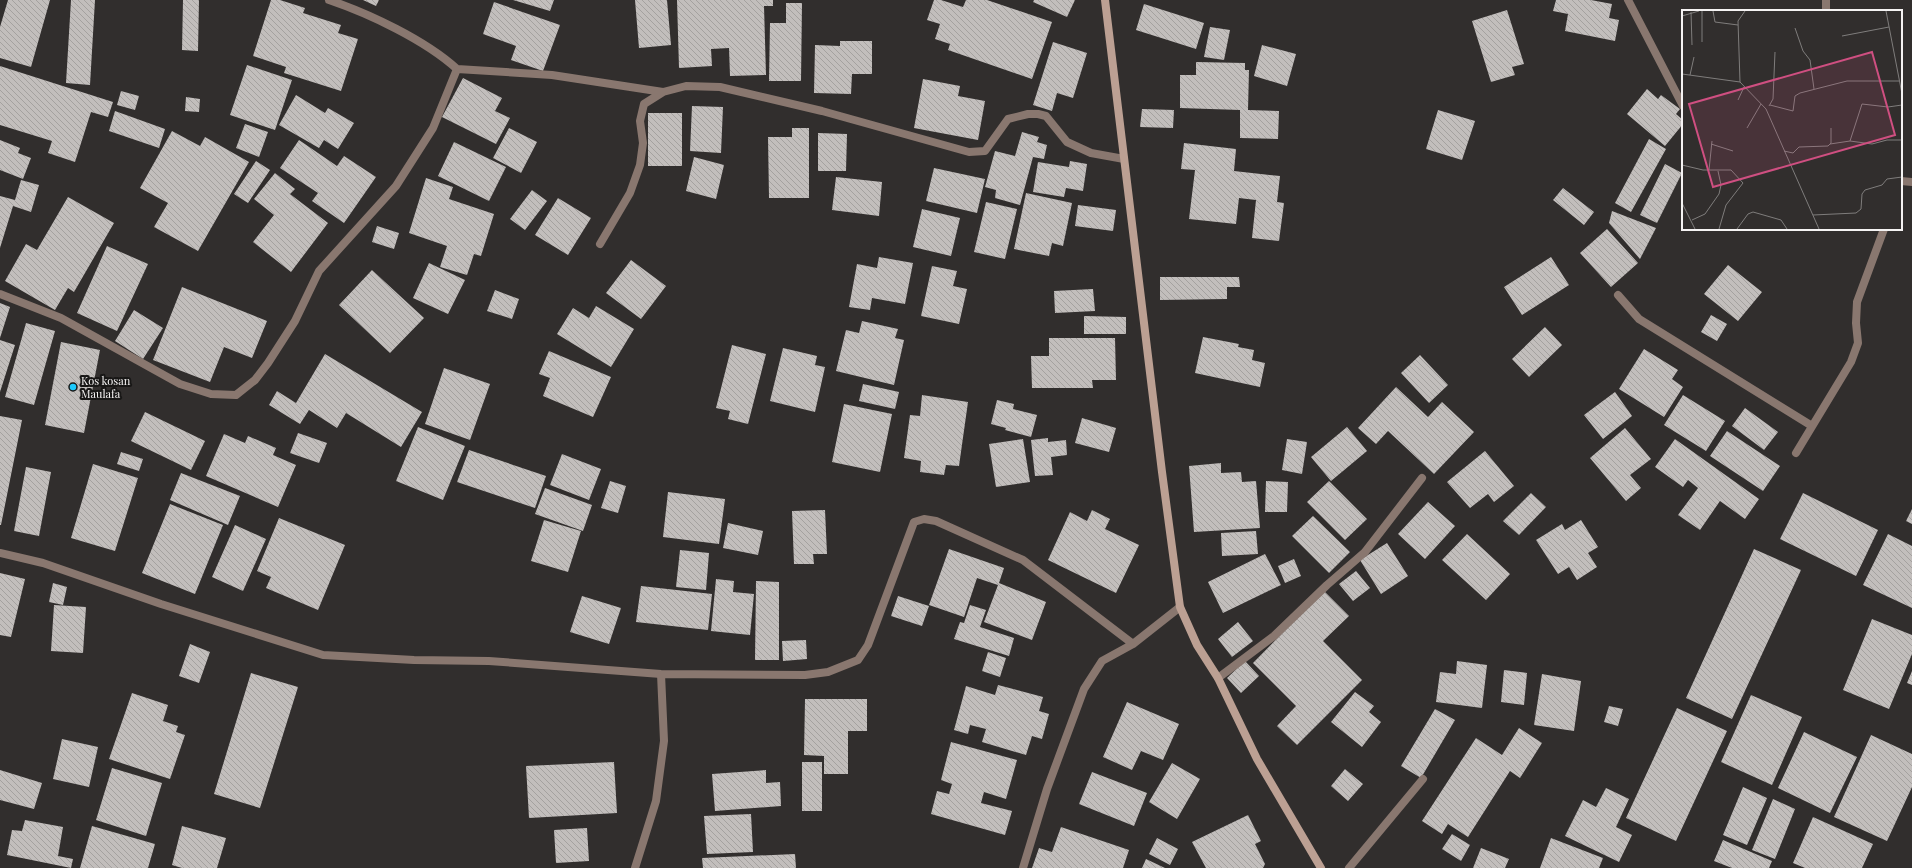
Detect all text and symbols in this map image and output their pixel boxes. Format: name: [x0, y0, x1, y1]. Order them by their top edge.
inset map: [1682, 10, 1902, 230]
place label: Kos kosan Maulafa: [81, 373, 131, 401]
marker: Kos kosan Maulafa: [68, 382, 78, 392]

